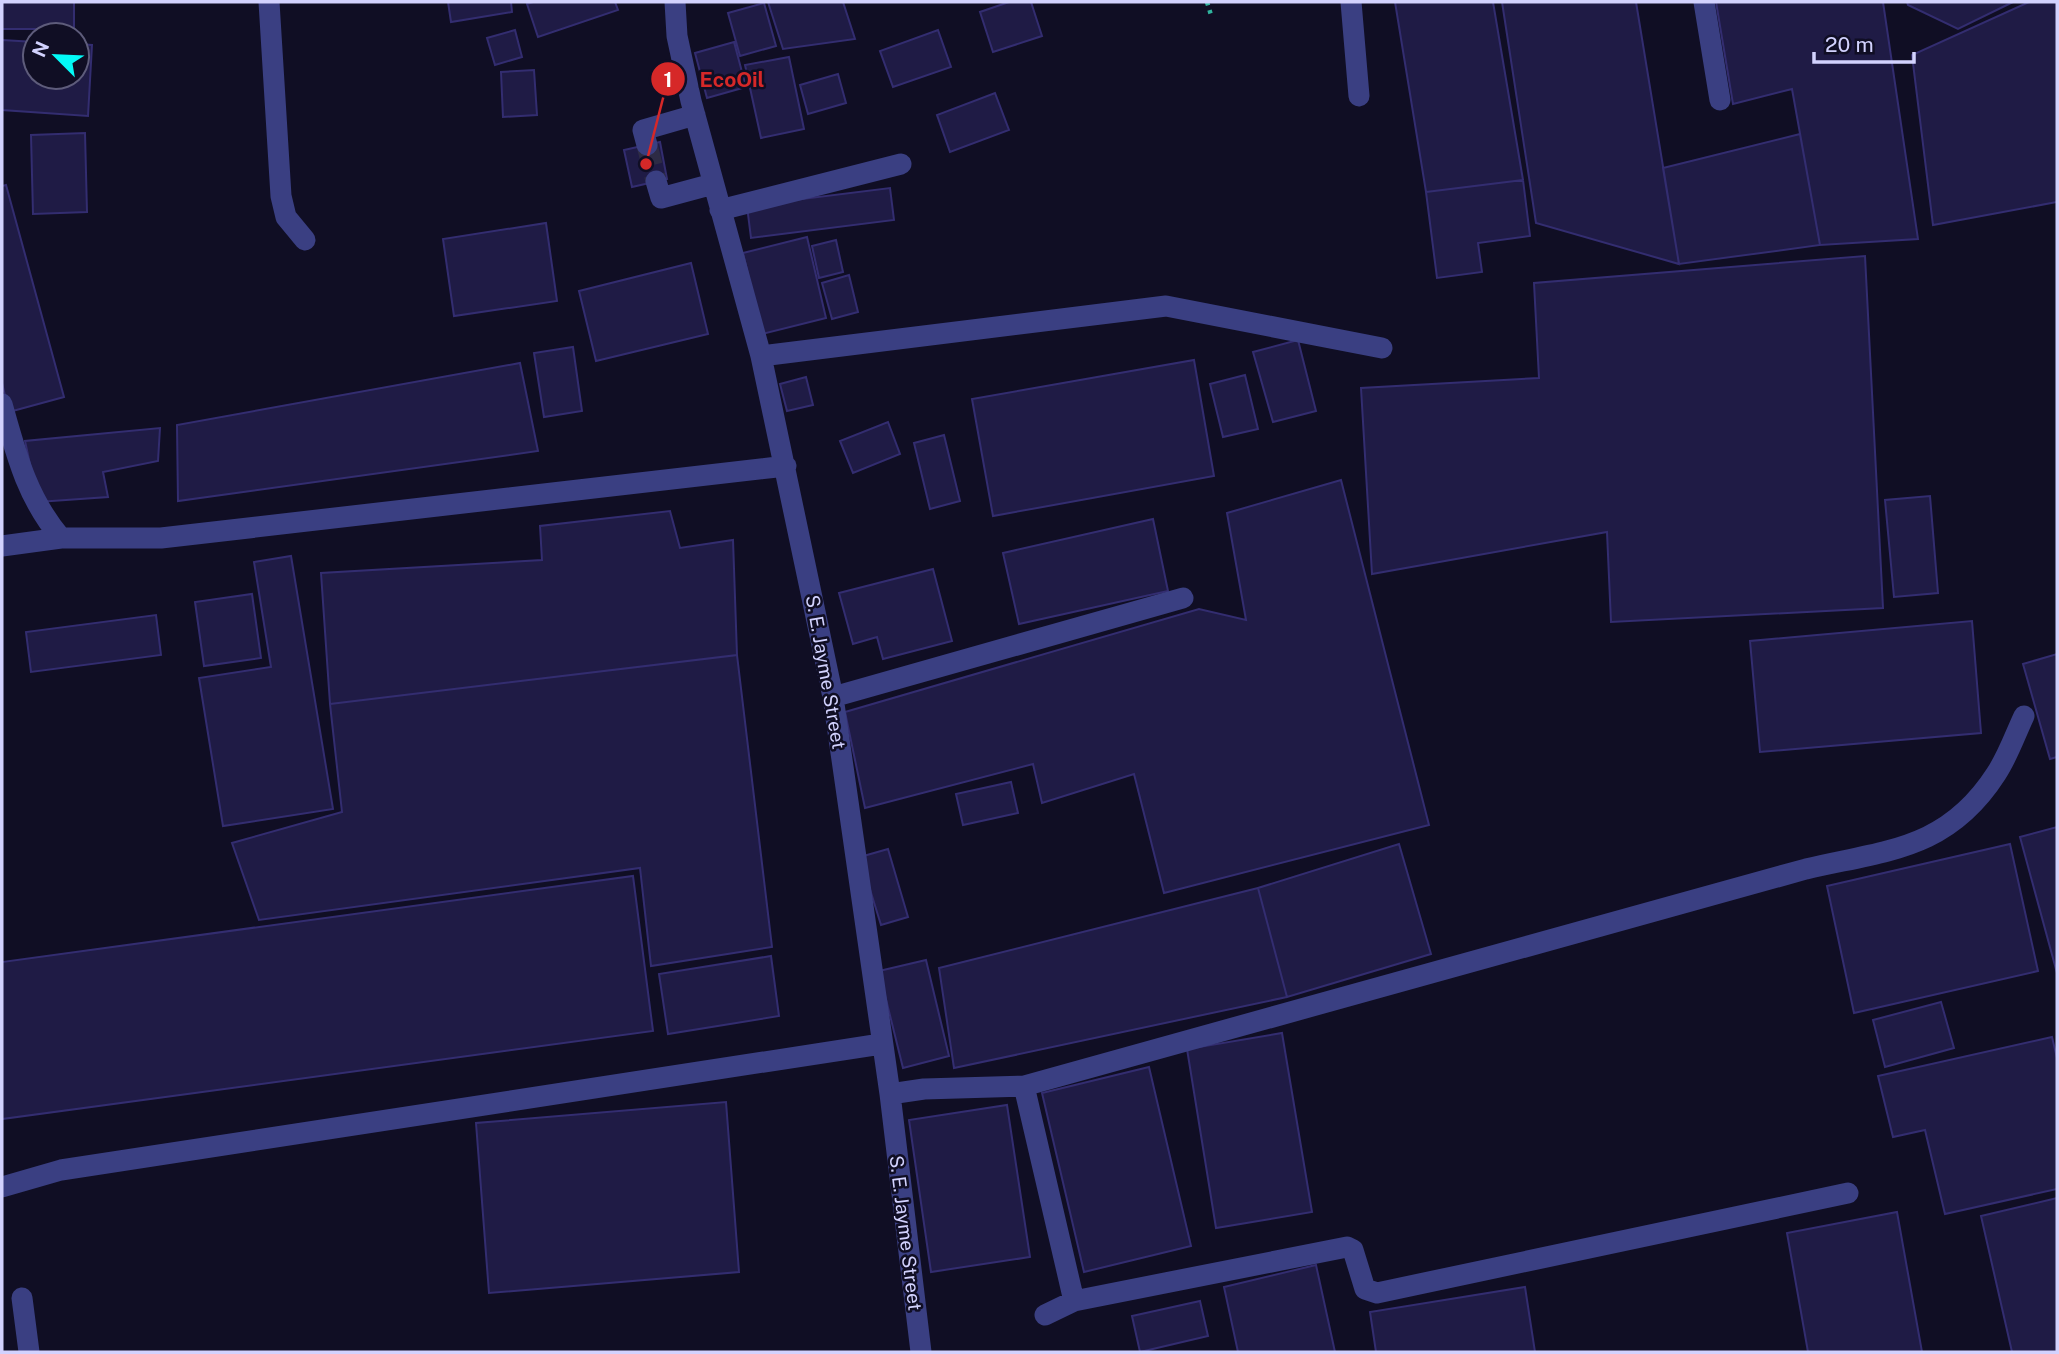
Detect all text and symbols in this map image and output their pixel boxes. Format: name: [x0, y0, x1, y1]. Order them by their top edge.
north arrow: [21, 21, 91, 91]
scale bar: [1814, 21, 1914, 65]
text: 20 m: [1825, 32, 1874, 57]
text: N: [27, 38, 54, 60]
callout: EcoOil: [651, 58, 779, 100]
text: 1: [664, 67, 673, 92]
text: EcoOil: [699, 67, 765, 92]
street label: S. E. Jayme Street: [802, 593, 850, 751]
street label: S. E. Jayme Street: [886, 1154, 926, 1312]

